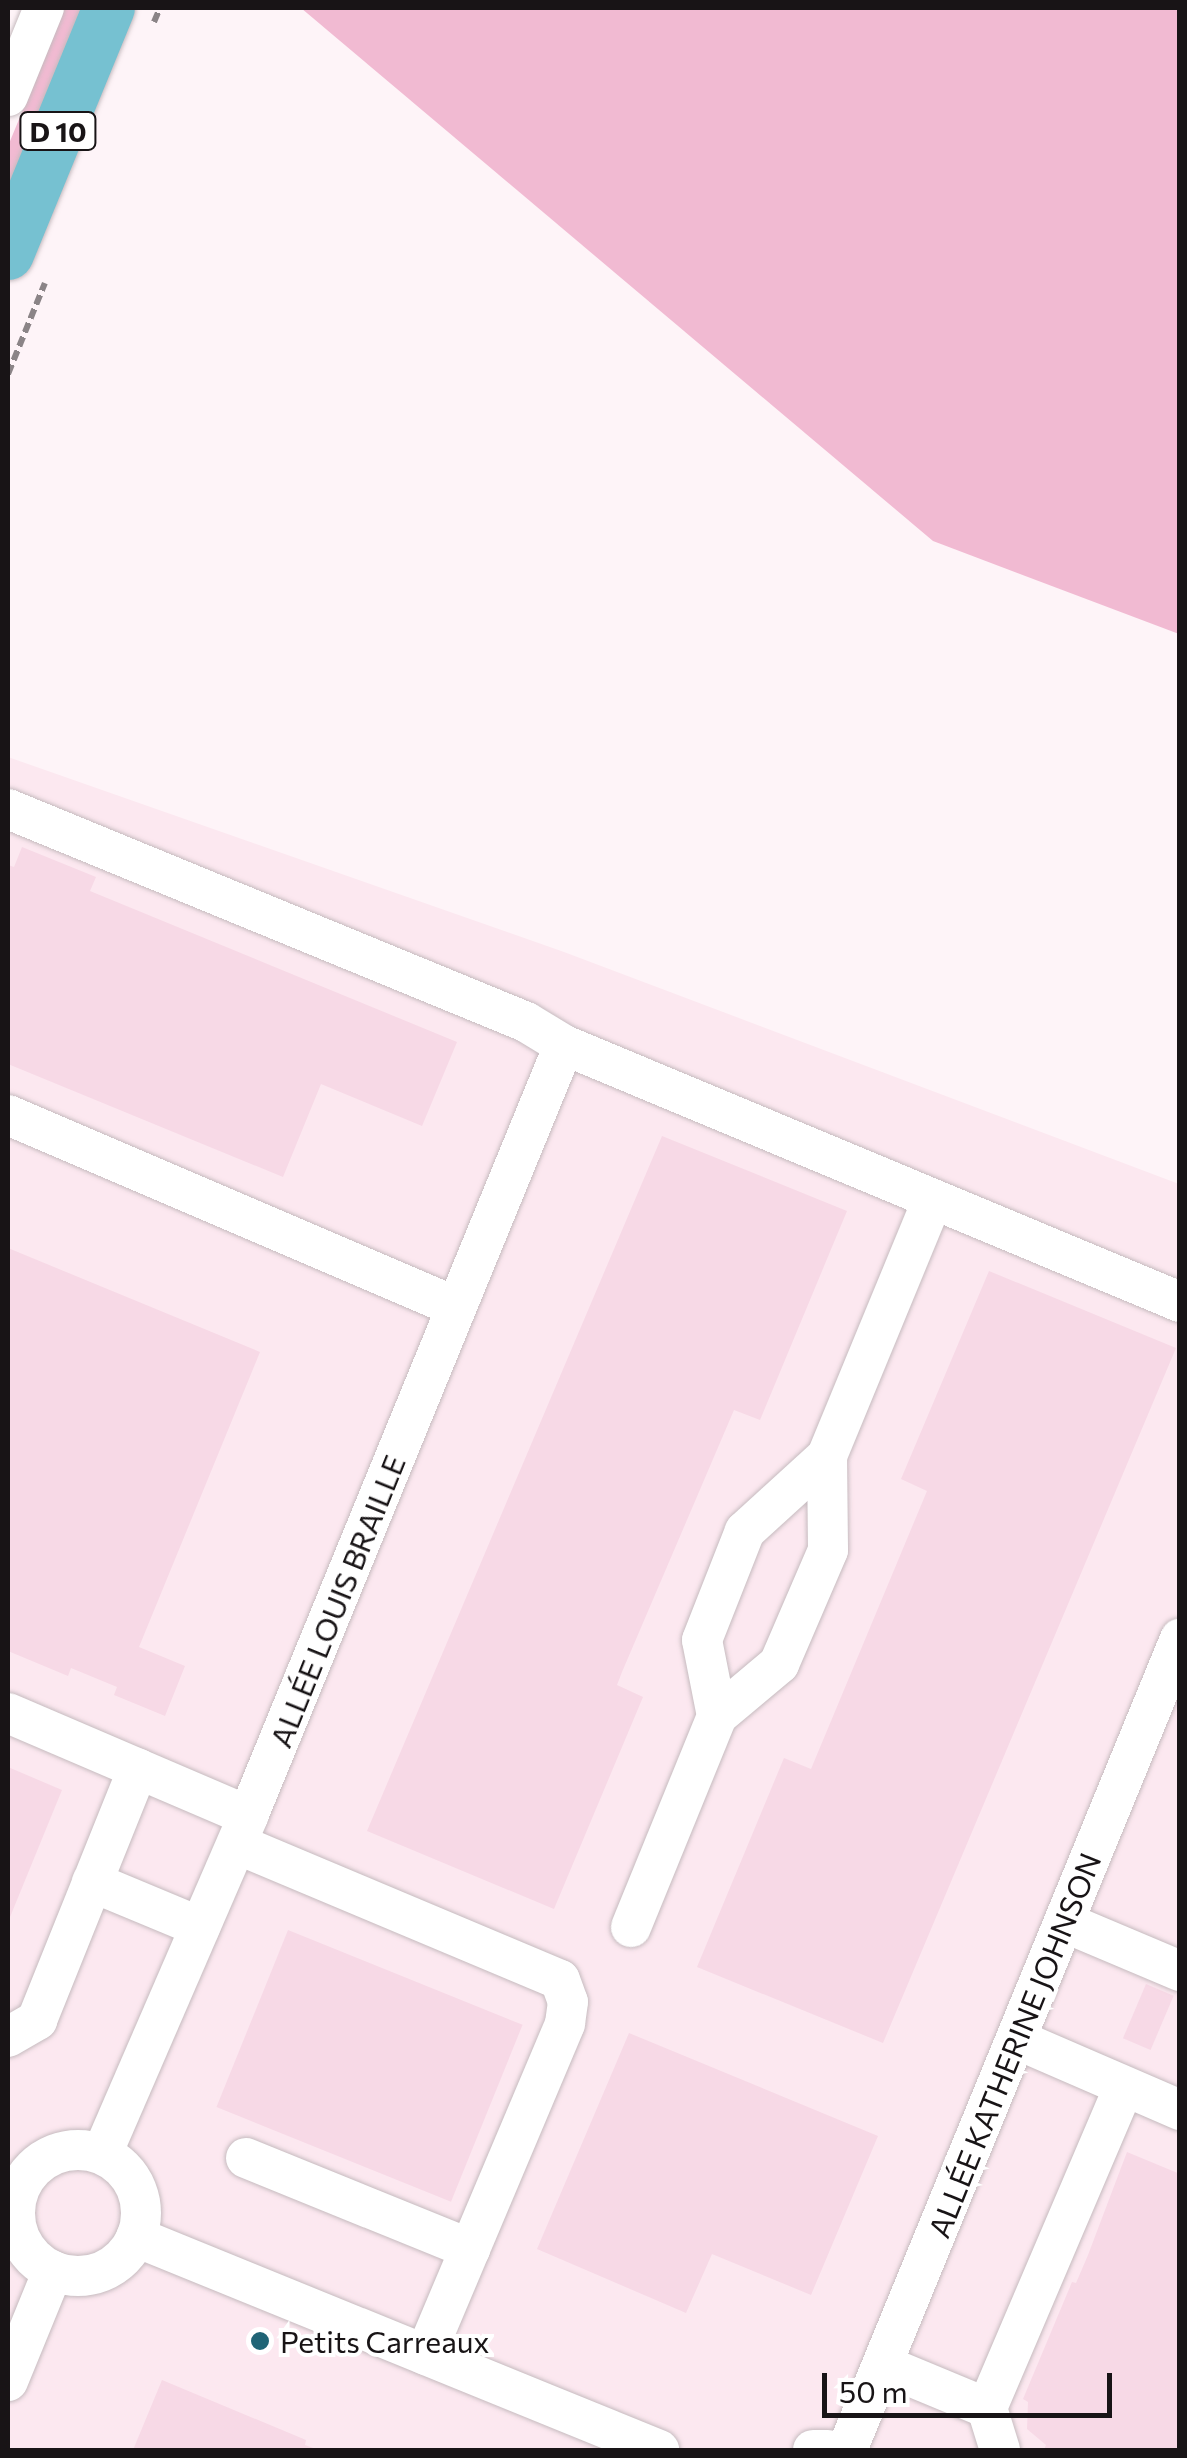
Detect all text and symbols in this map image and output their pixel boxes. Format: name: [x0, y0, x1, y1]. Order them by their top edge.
road number: D 10: [18, 108, 98, 154]
street label: ALLÉE LOUIS BRAILLE: [262, 1450, 412, 1752]
street label: ALLÉE KATHERINE JOHNSON: [920, 1847, 1108, 2243]
place label: Petits Carreaux: [280, 2323, 490, 2359]
marker: Petits Carreaux: [249, 2330, 271, 2352]
scale bar: [827, 2353, 1117, 2415]
text: 50 m: [839, 2372, 908, 2409]

